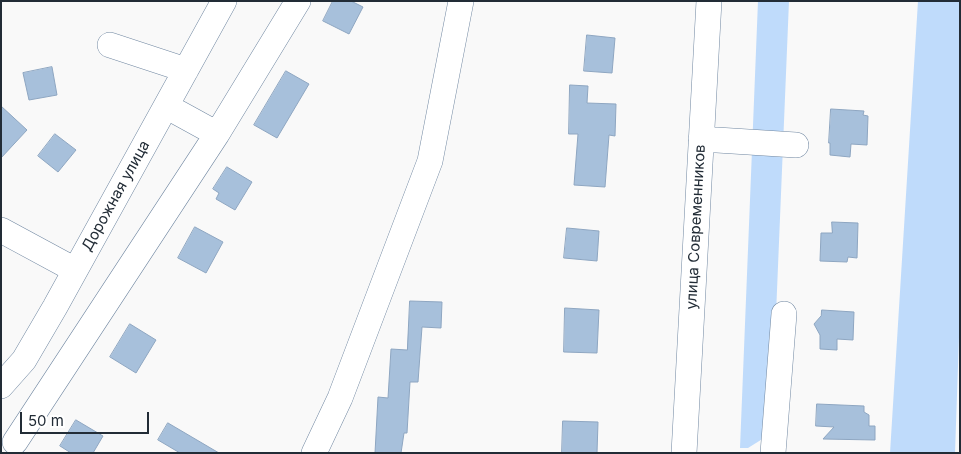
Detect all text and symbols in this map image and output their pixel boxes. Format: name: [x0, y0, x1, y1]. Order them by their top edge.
street label: Дорожная улица: [78, 138, 154, 254]
street label: улица Современников: [683, 144, 709, 310]
scale bar: [22, 402, 151, 434]
text: 50 m: [28, 411, 64, 430]

